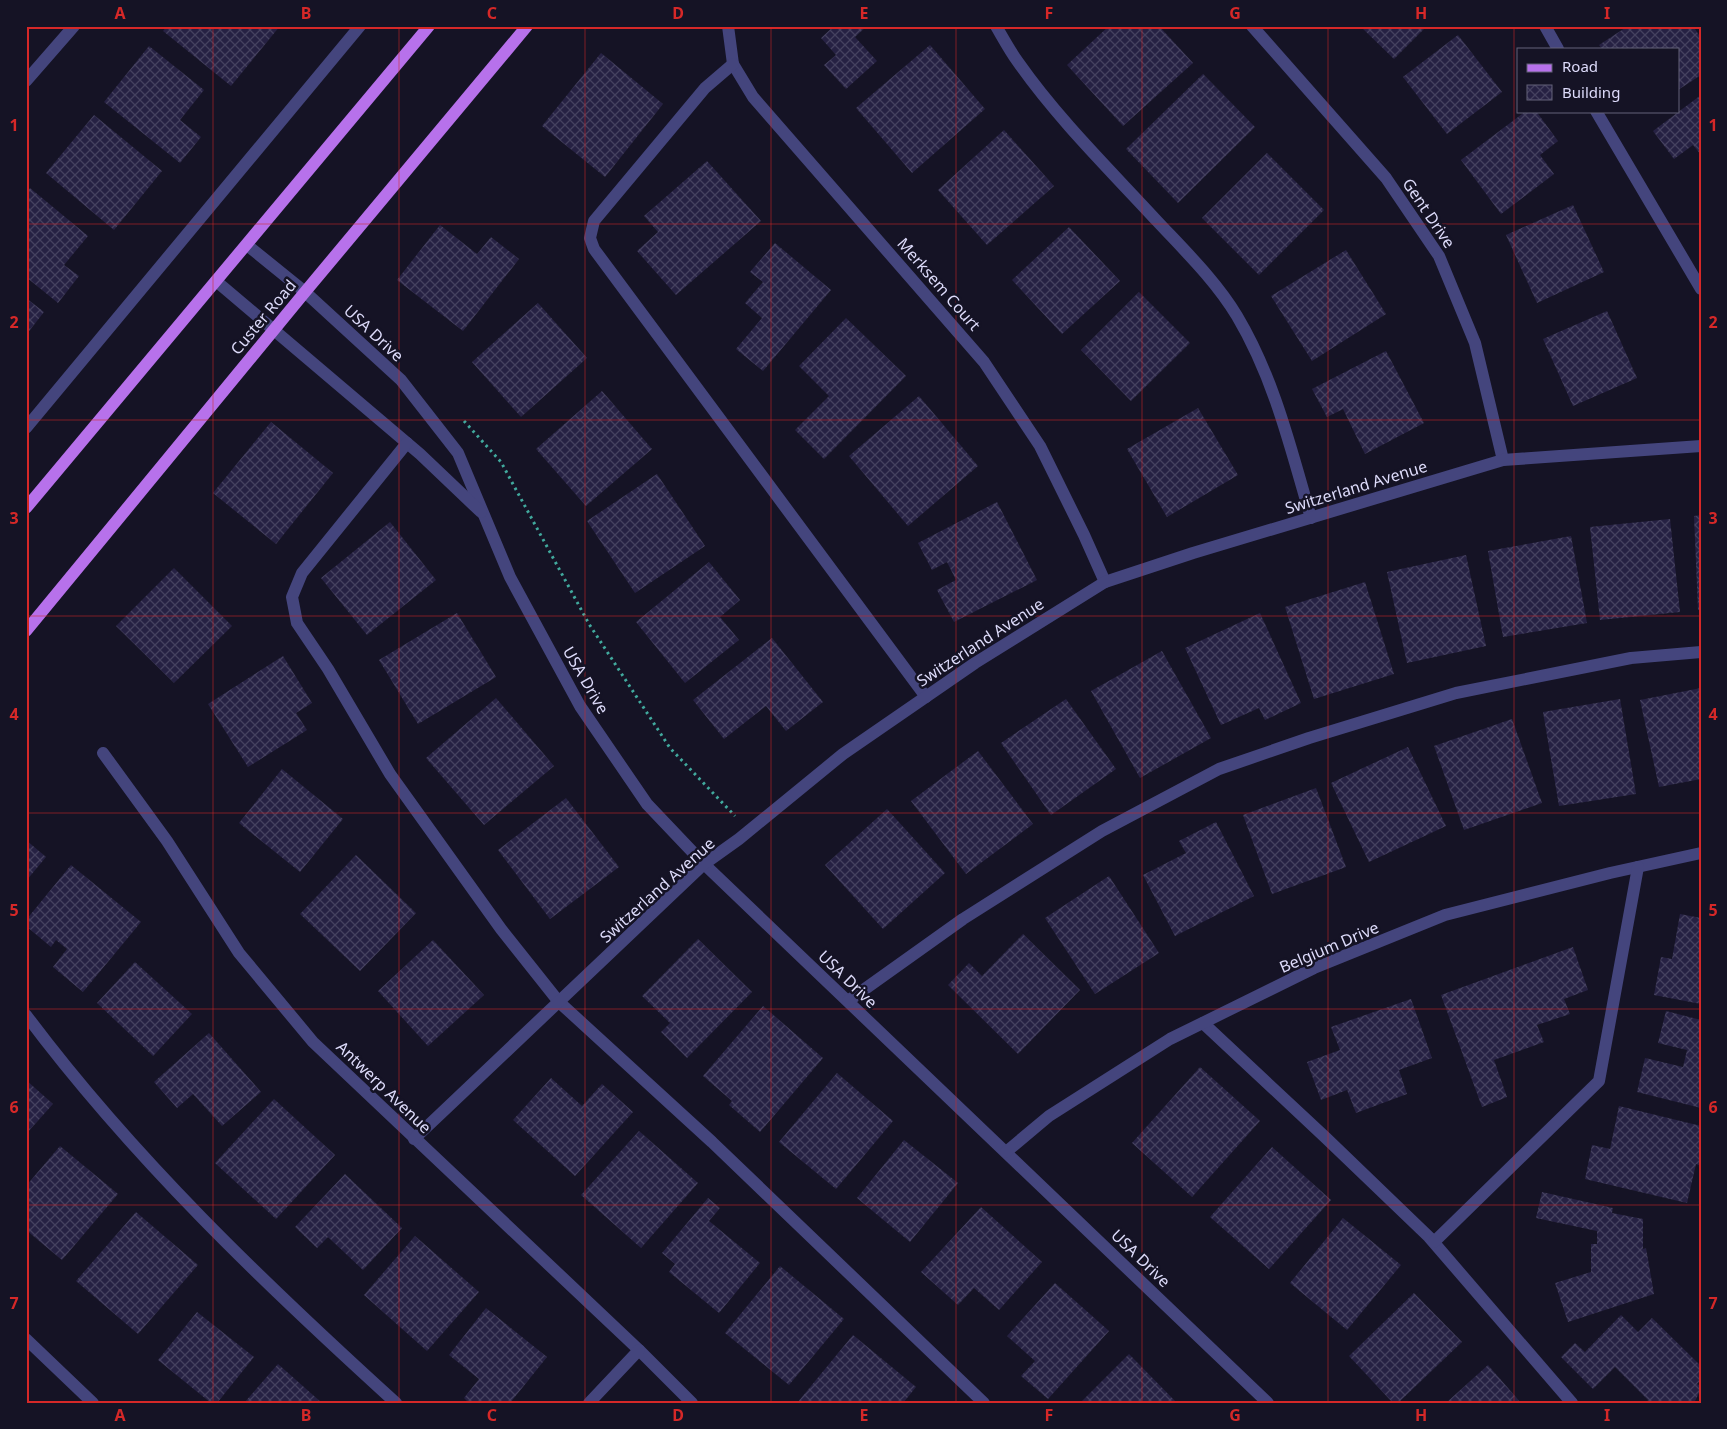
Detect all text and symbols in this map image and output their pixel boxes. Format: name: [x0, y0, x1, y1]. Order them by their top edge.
text: A: [114, 2, 126, 24]
text: B: [301, 2, 311, 24]
text: C: [487, 2, 497, 24]
text: D: [672, 2, 684, 24]
text: E: [860, 2, 869, 24]
text: F: [1045, 2, 1053, 24]
text: G: [1229, 2, 1241, 24]
text: H: [1415, 2, 1427, 24]
text: I: [1604, 2, 1610, 24]
legend: [1517, 48, 1680, 112]
text: Road: [1562, 56, 1598, 76]
text: Building: [1562, 82, 1620, 102]
text: 1: [9, 114, 19, 136]
text: 1: [1708, 114, 1718, 136]
street label: Gent Drive: [1397, 174, 1461, 252]
street label: Merksem Court: [892, 233, 986, 335]
street label: Custer Road: [225, 275, 301, 359]
street label: USA Drive: [339, 300, 409, 366]
text: 2: [9, 311, 19, 333]
text: 2: [1708, 311, 1718, 333]
street label: Switzerland Avenue: [1282, 455, 1430, 519]
text: 3: [9, 507, 19, 529]
text: 3: [1708, 507, 1718, 529]
street label: Switzerland Avenue: [912, 593, 1048, 691]
street label: USA Drive: [558, 642, 614, 718]
text: 4: [9, 703, 19, 725]
text: 4: [1708, 703, 1718, 725]
street label: Switzerland Avenue: [595, 832, 719, 948]
text: 5: [9, 899, 19, 921]
text: 5: [1708, 899, 1718, 921]
street label: Belgium Drive: [1276, 916, 1382, 978]
street label: USA Drive: [814, 945, 882, 1013]
street label: Antwerp Avenue: [332, 1036, 436, 1138]
text: 6: [9, 1096, 19, 1118]
text: 6: [1708, 1096, 1718, 1118]
street label: USA Drive: [1107, 1224, 1175, 1292]
text: 7: [9, 1292, 19, 1314]
text: 7: [1708, 1292, 1718, 1314]
text: A: [114, 1404, 126, 1426]
text: B: [301, 1404, 311, 1426]
text: C: [487, 1404, 497, 1426]
text: D: [672, 1404, 684, 1426]
text: E: [860, 1404, 869, 1426]
text: F: [1045, 1404, 1053, 1426]
text: G: [1229, 1404, 1241, 1426]
text: H: [1415, 1404, 1427, 1426]
text: I: [1604, 1404, 1610, 1426]

